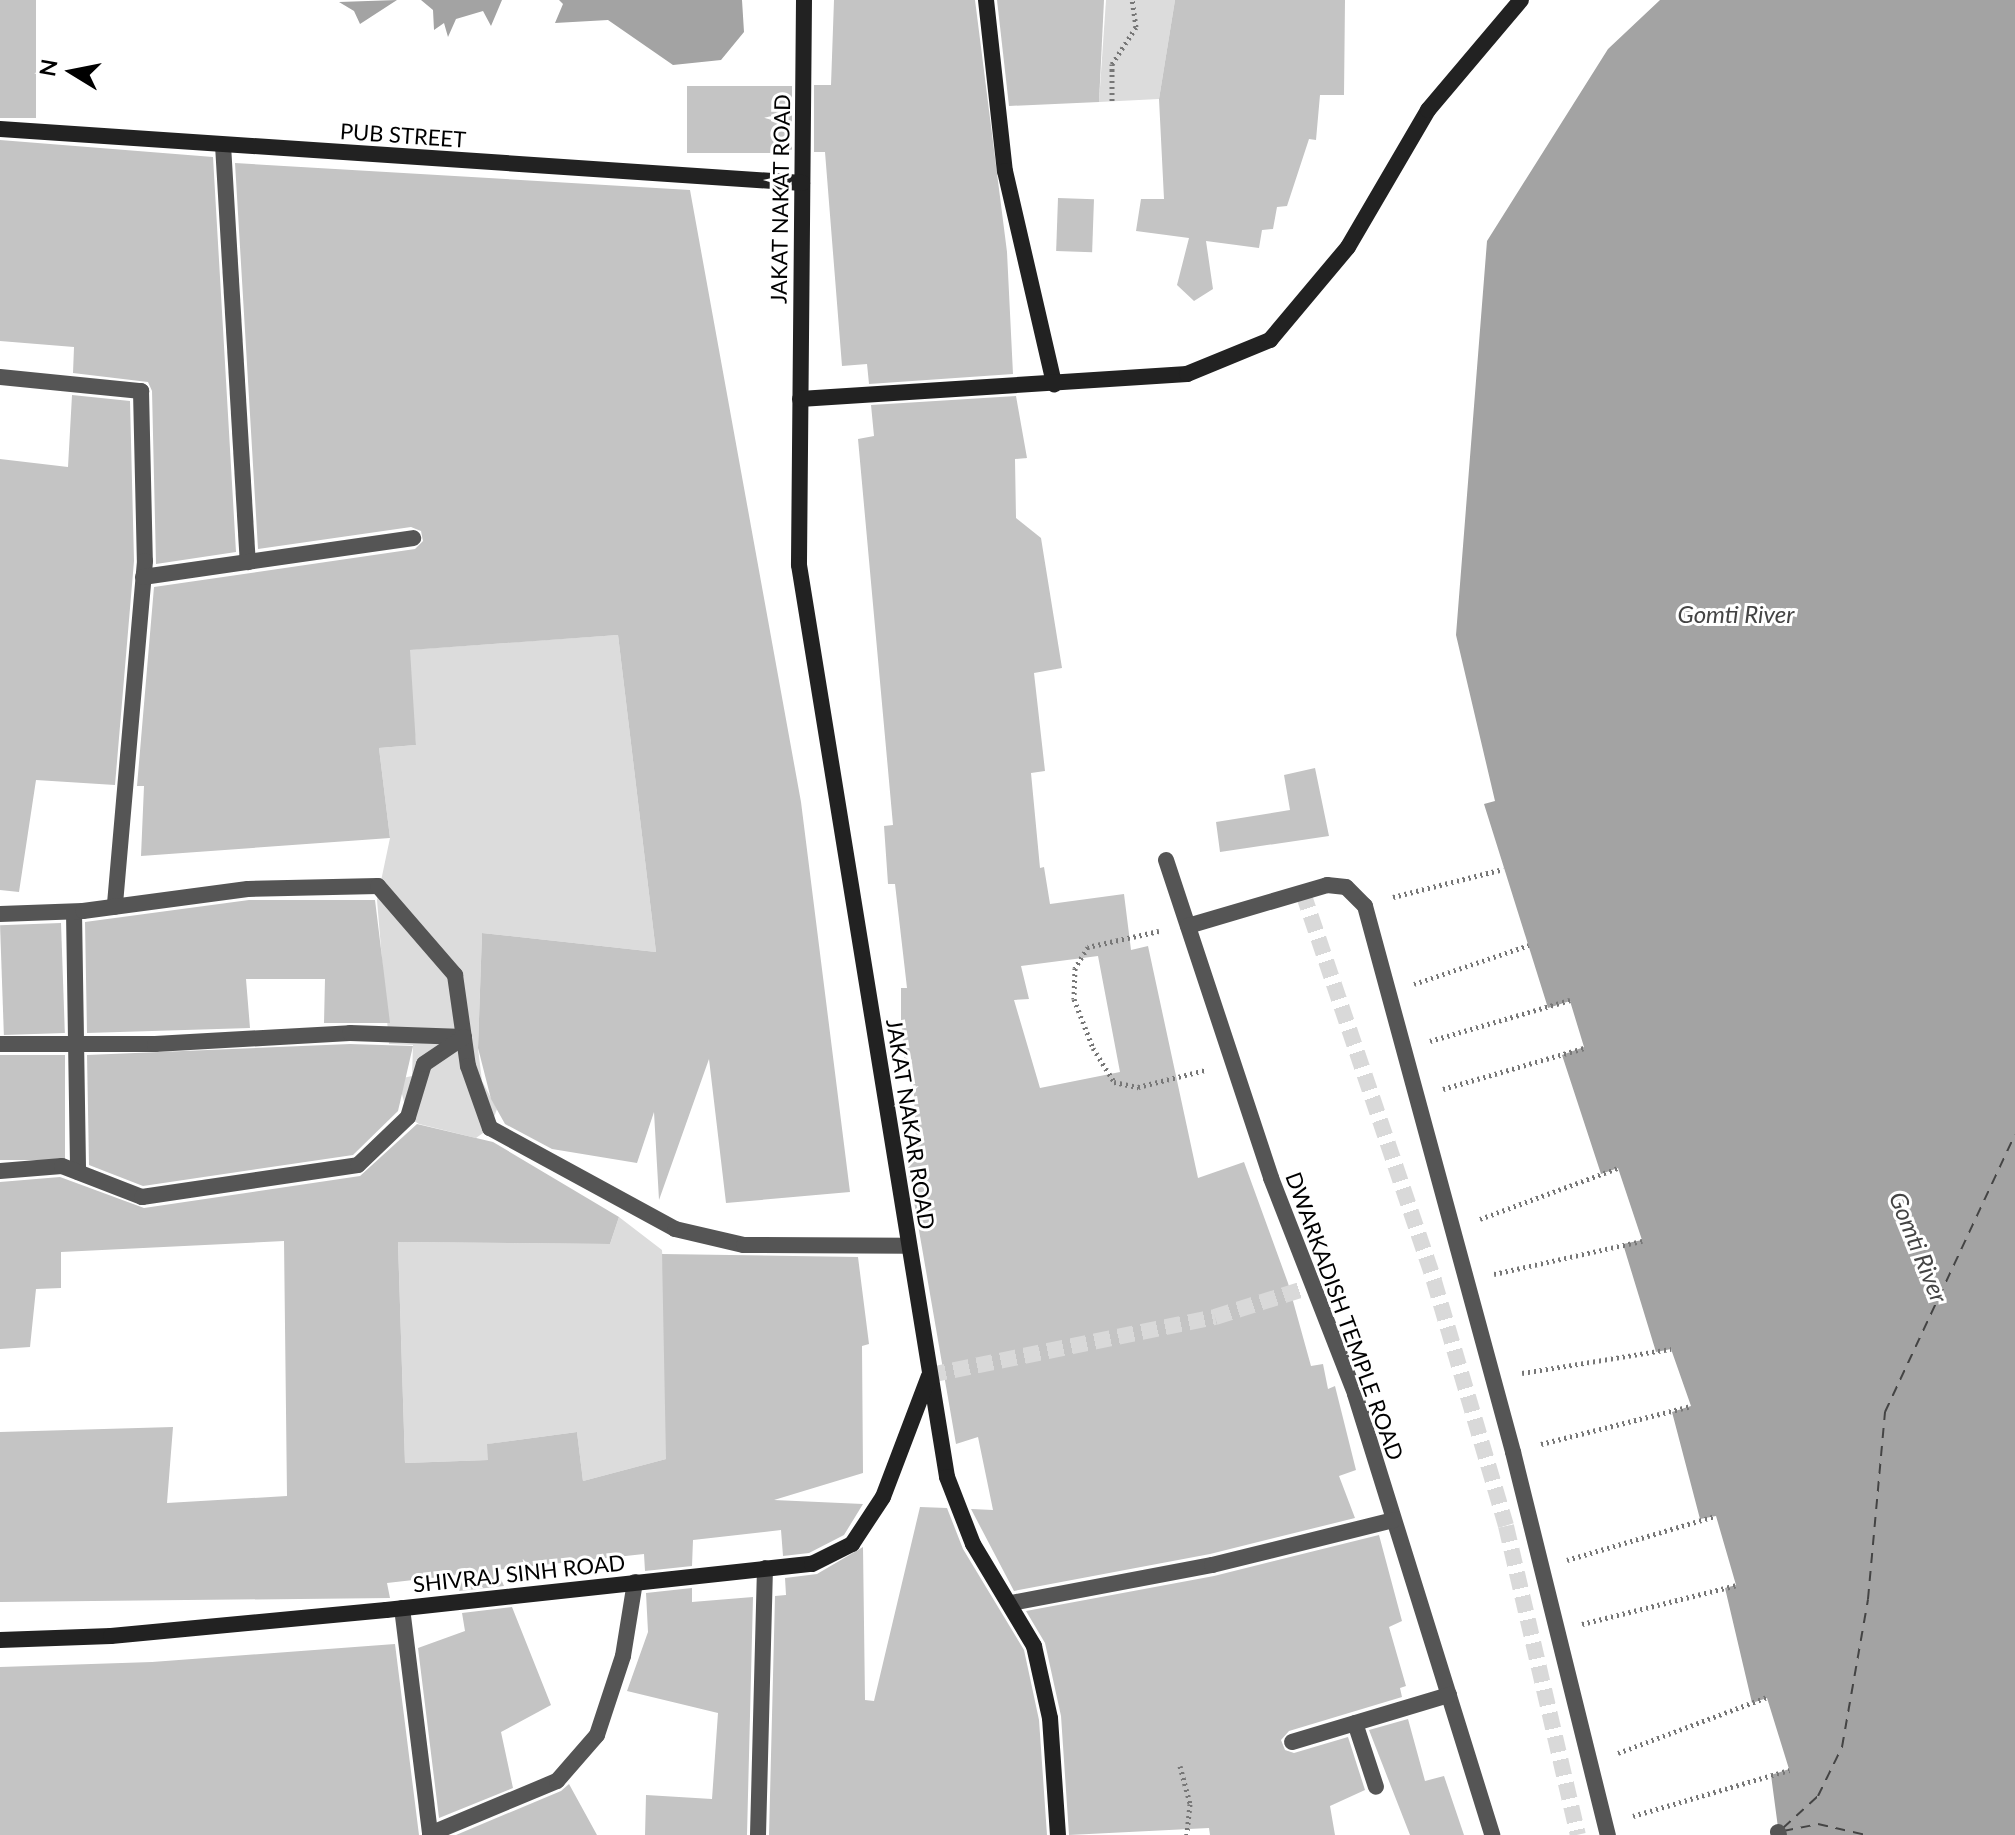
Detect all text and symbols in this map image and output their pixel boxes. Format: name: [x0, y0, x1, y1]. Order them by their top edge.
north arrow: [32, 32, 112, 112]
text: N: [33, 57, 63, 78]
street label: JAKAT NAKAT ROAD: [765, 93, 795, 305]
street label: PUB STREET: [339, 117, 467, 153]
water label: Gomti River: [1678, 600, 1794, 628]
street label: JAKAT NAKAR ROAD: [881, 1016, 941, 1232]
street label: DWARKADISH TEMPLE ROAD: [1280, 1168, 1410, 1464]
water label: Gomti River: [1884, 1187, 1954, 1307]
street label: SHIVRAJ SINH ROAD: [412, 1549, 626, 1597]

